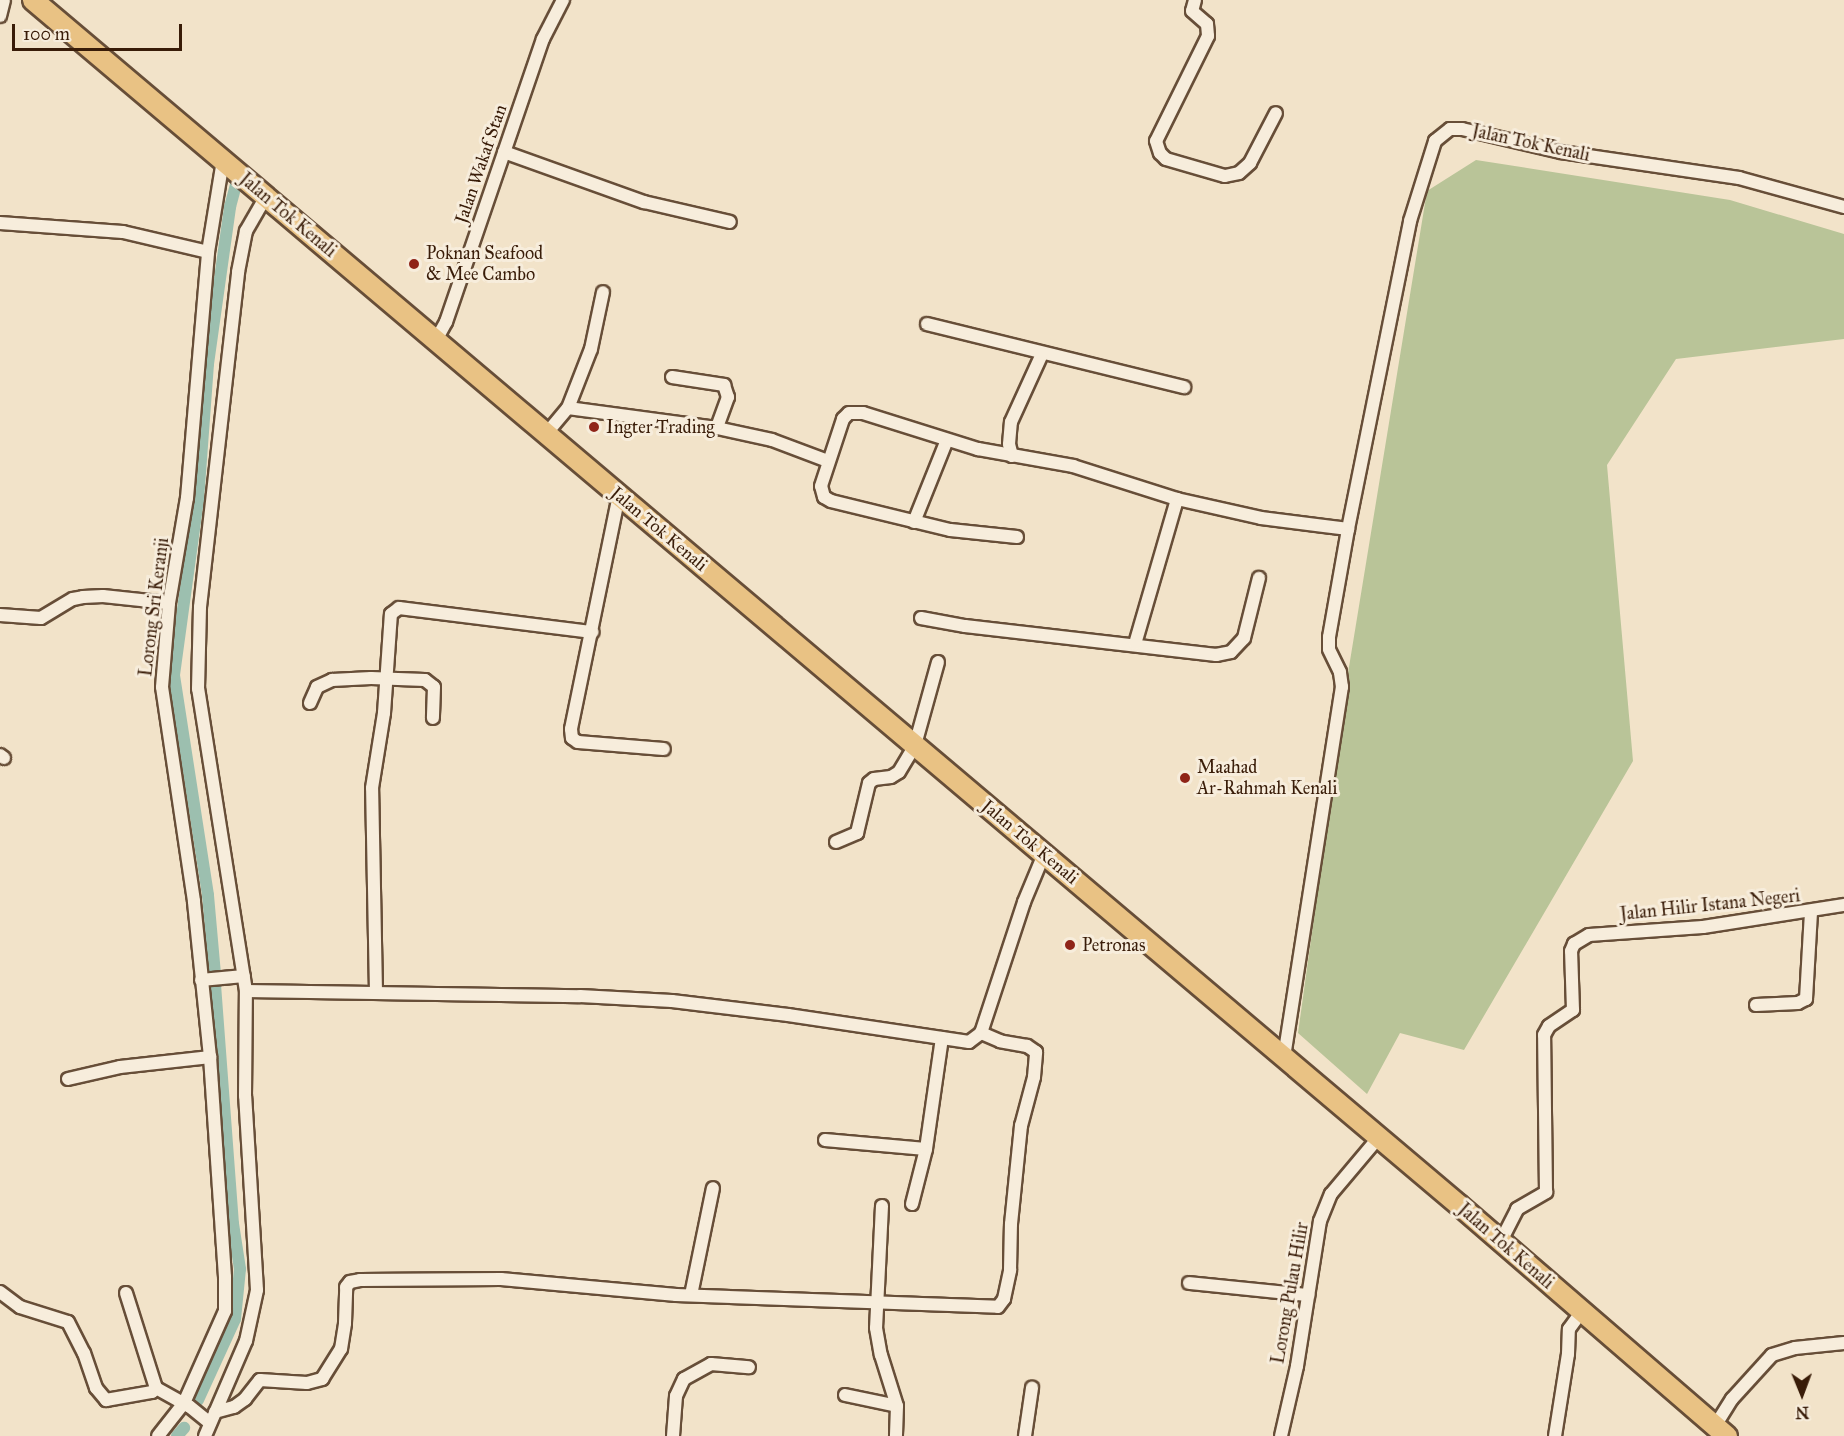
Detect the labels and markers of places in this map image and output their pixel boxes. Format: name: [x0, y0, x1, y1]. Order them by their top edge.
place label: Poknan Seafood & Mee Cambo: [426, 243, 543, 286]
marker: Poknan Seafood & Mee Cambo: [407, 257, 421, 271]
place label: Ingter Trading: [606, 416, 715, 438]
marker: Ingter Trading: [587, 420, 601, 434]
place label: Maahad Ar-Rahmah Kenali: [1197, 757, 1337, 800]
marker: Maahad Ar-Rahmah Kenali: [1178, 771, 1192, 785]
place label: Petronas: [1082, 934, 1146, 956]
marker: Petronas: [1063, 938, 1077, 952]

